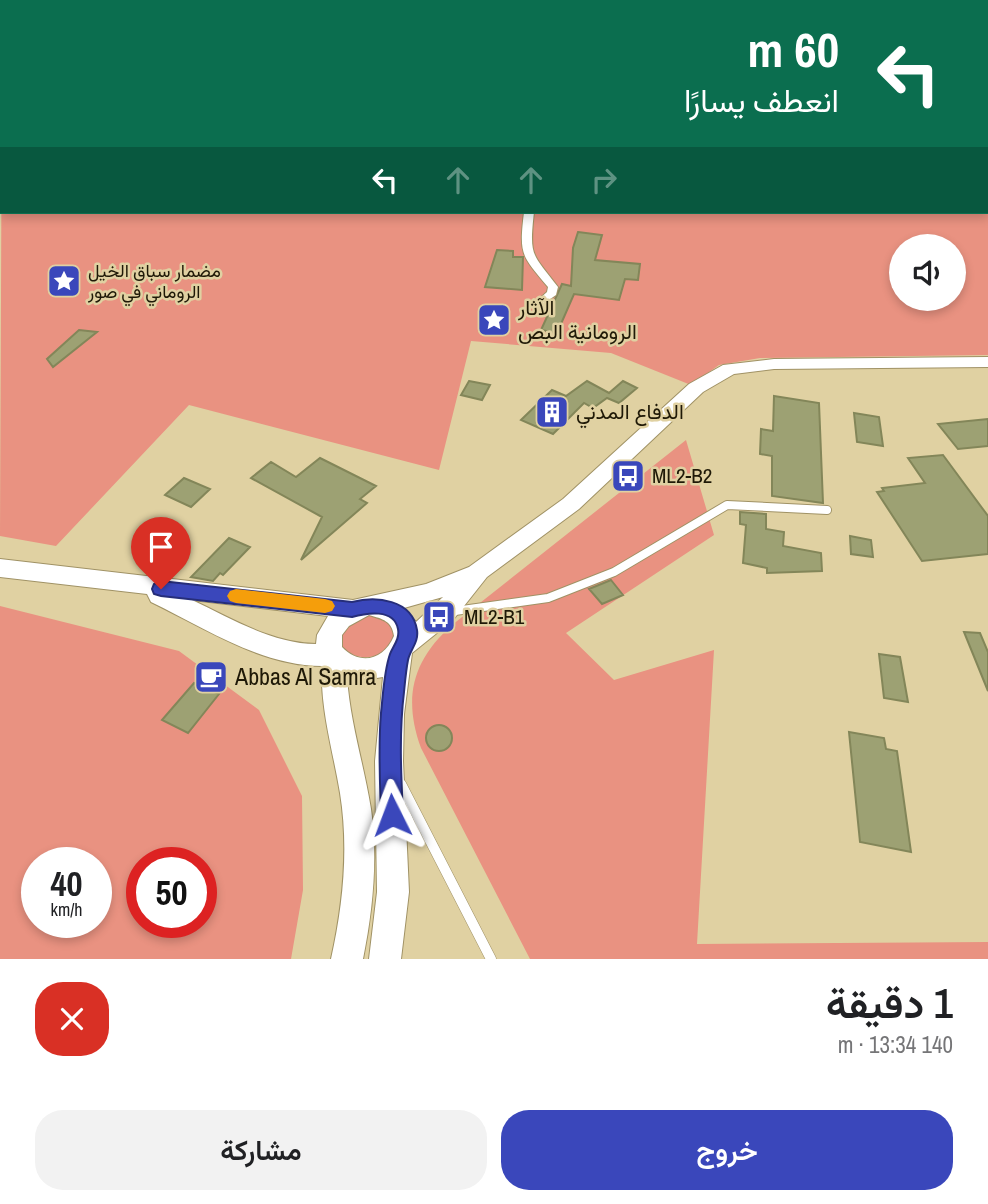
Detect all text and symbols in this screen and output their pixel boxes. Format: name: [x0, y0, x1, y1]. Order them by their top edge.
text: 60 m: [747, 16, 839, 82]
icon: left: [863, 28, 954, 119]
text: انعطف يسارًا: [684, 79, 839, 122]
icon: left: [366, 161, 404, 199]
icon: ahead: [439, 161, 477, 199]
icon: ahead: [512, 161, 550, 199]
icon: right: [585, 161, 623, 199]
map controls: [889, 234, 966, 311]
button: sound: [889, 234, 966, 311]
place label: مضمار سباق الخيل الروماني في صور: [87, 258, 221, 307]
place icon: مضمار سباق الخيل الروماني في صور: [45, 262, 83, 300]
place label: الآثار الرومانية البص: [517, 293, 637, 346]
place icon: الآثار الرومانية البص: [475, 301, 513, 339]
building icon: الدفاع المدني: [533, 393, 571, 431]
place label: الدفاع المدني: [576, 397, 684, 429]
bus stop icon: ML2-B2: [609, 457, 647, 495]
place label: ML2-B2: [652, 461, 712, 490]
pin: [131, 517, 191, 589]
icon: arrive: [142, 528, 180, 566]
bus stop icon: ML2-B1: [420, 598, 458, 636]
place label: ML2-B1: [464, 602, 525, 631]
cafe icon: Abbas Al Samra: [192, 658, 230, 696]
place label: Abbas Al Samra: [234, 660, 376, 692]
position arrow: [355, 778, 429, 852]
speed limit sign: 50: [126, 847, 217, 938]
text: 40: [51, 860, 82, 907]
text: km/h: [51, 897, 83, 922]
text: 1 دقيقة: [826, 975, 953, 1031]
button: close: [35, 982, 109, 1056]
text: 140 m · 13:34: [838, 1029, 953, 1060]
button: مشاركة: [35, 1110, 487, 1190]
button: خروج: [501, 1110, 953, 1190]

